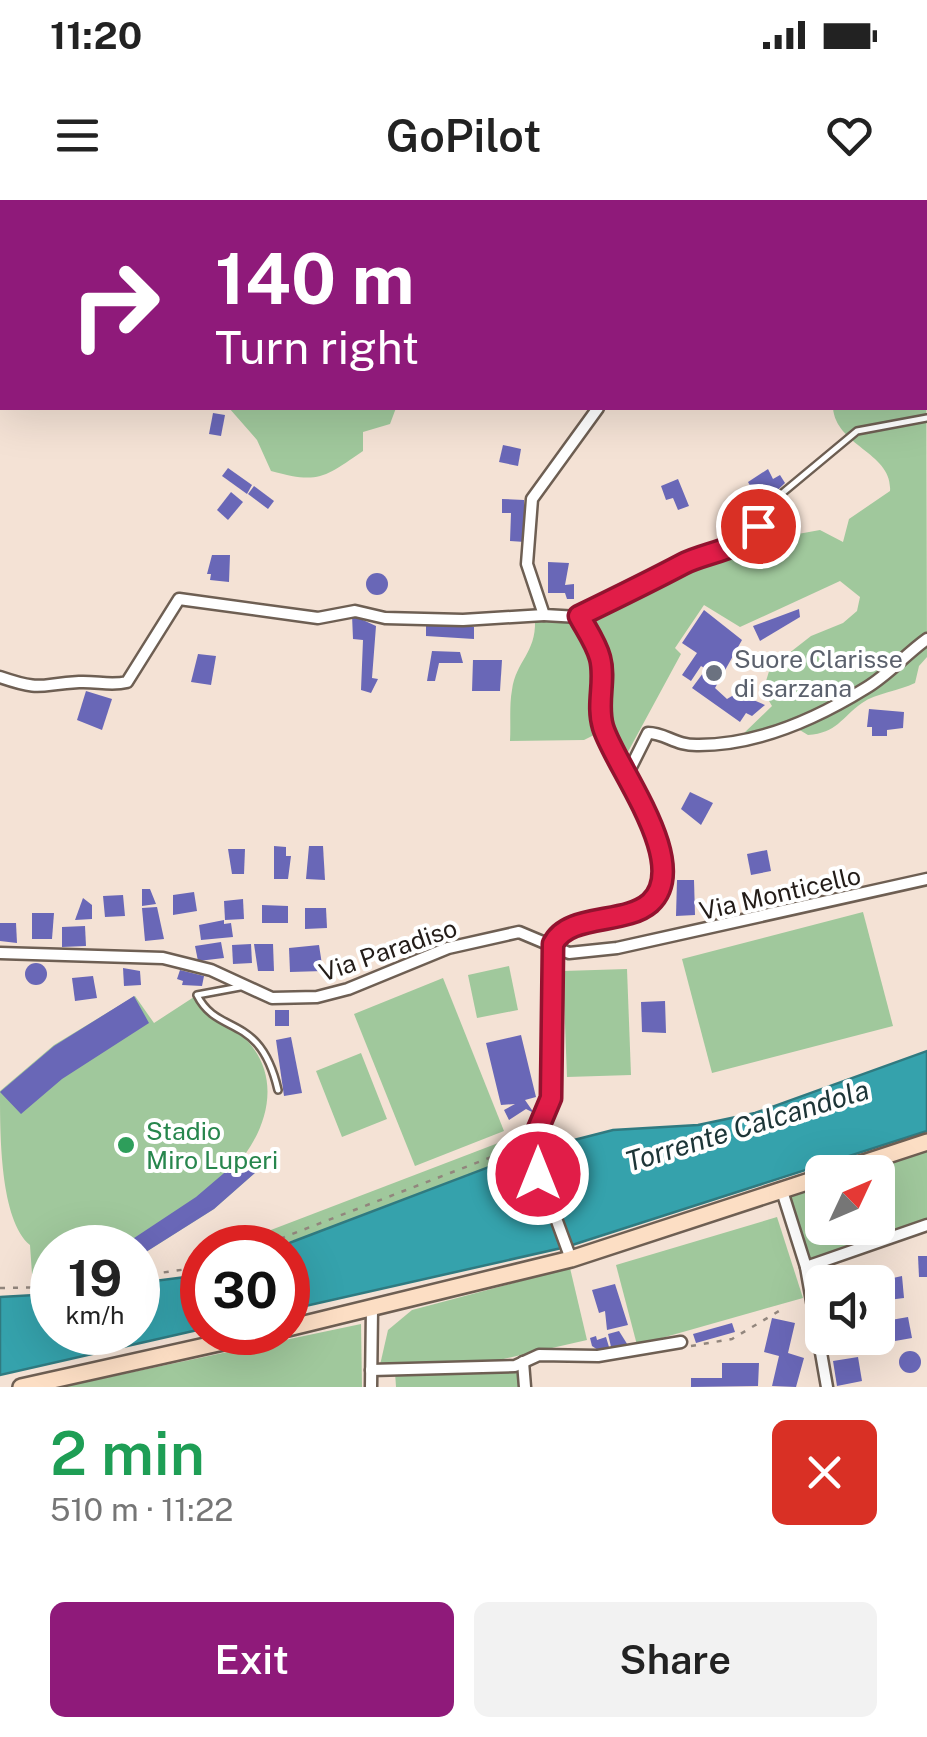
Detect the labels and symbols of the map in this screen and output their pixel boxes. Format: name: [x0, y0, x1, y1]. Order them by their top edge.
pin: [716, 484, 801, 569]
place label: Suore Clarisse di sarzana: [734, 644, 903, 703]
marker: Suore Clarisse di sarzana: [703, 662, 725, 684]
street label: Via Monticello: [696, 860, 864, 926]
street label: Via Paradiso: [315, 912, 461, 988]
water label: Torrente Calcandola: [621, 1072, 873, 1178]
place label: Stadio Miro Luperi: [146, 1116, 278, 1175]
position arrow: [486, 1122, 590, 1226]
marker: Stadio Miro Luperi: [115, 1134, 137, 1156]
north arrow: [805, 1155, 895, 1245]
speed limit sign: 30: [180, 1225, 310, 1355]

